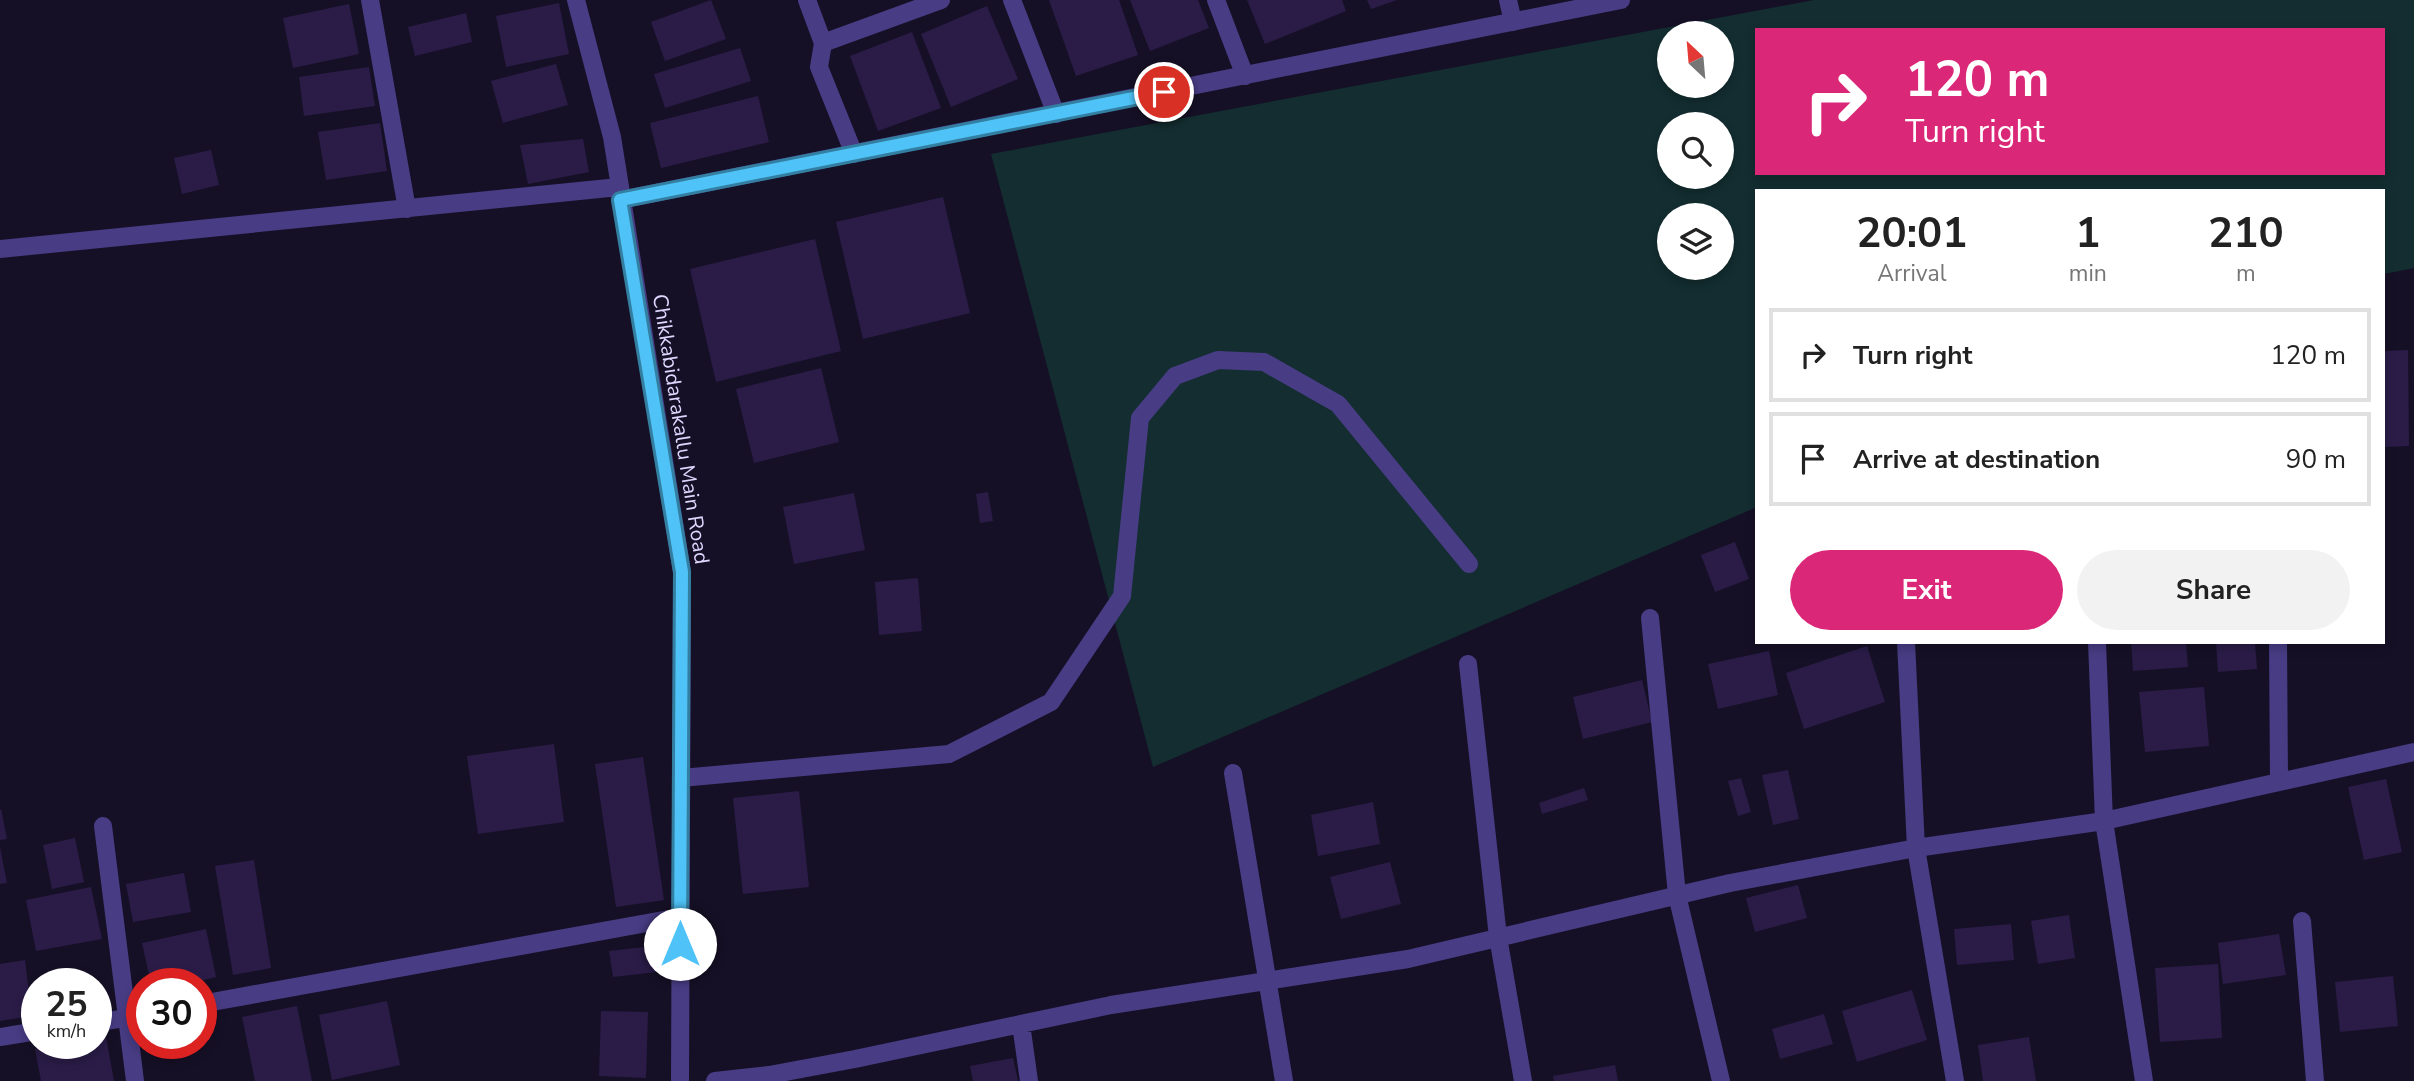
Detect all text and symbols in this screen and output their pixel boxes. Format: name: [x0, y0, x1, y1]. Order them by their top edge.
north arrow: [1657, 21, 1734, 98]
map controls: [1657, 21, 1734, 280]
text: 120 m: [1905, 46, 2049, 113]
icon: right: [1790, 56, 1881, 147]
pin: [1134, 62, 1194, 122]
icon: arrive: [1145, 73, 1183, 111]
text: Turn right: [1905, 110, 2045, 153]
button: search: [1657, 112, 1734, 189]
button: layers: [1657, 203, 1734, 280]
text: 20:01: [1856, 205, 1967, 262]
text: 1: [2075, 205, 2100, 262]
text: 210: [2208, 205, 2284, 262]
text: Arrival: [1877, 258, 1946, 289]
text: min: [2069, 258, 2107, 289]
text: m: [2236, 258, 2256, 289]
street label: Chikkabidarakallu Main Road: [646, 292, 716, 566]
icon: right: [1794, 336, 1832, 374]
text: Turn right: [1853, 338, 1972, 373]
text: 120 m: [2270, 338, 2346, 373]
icon: arrive: [1794, 440, 1832, 478]
text: Arrive at destination: [1853, 442, 2100, 477]
text: 90 m: [2286, 442, 2346, 477]
button: Exit: [1790, 550, 2063, 630]
button: Share: [2077, 550, 2350, 630]
position arrow: [643, 907, 717, 981]
speed limit sign: 30: [126, 968, 217, 1059]
text: 25: [45, 981, 88, 1028]
text: km/h: [47, 1019, 86, 1043]

